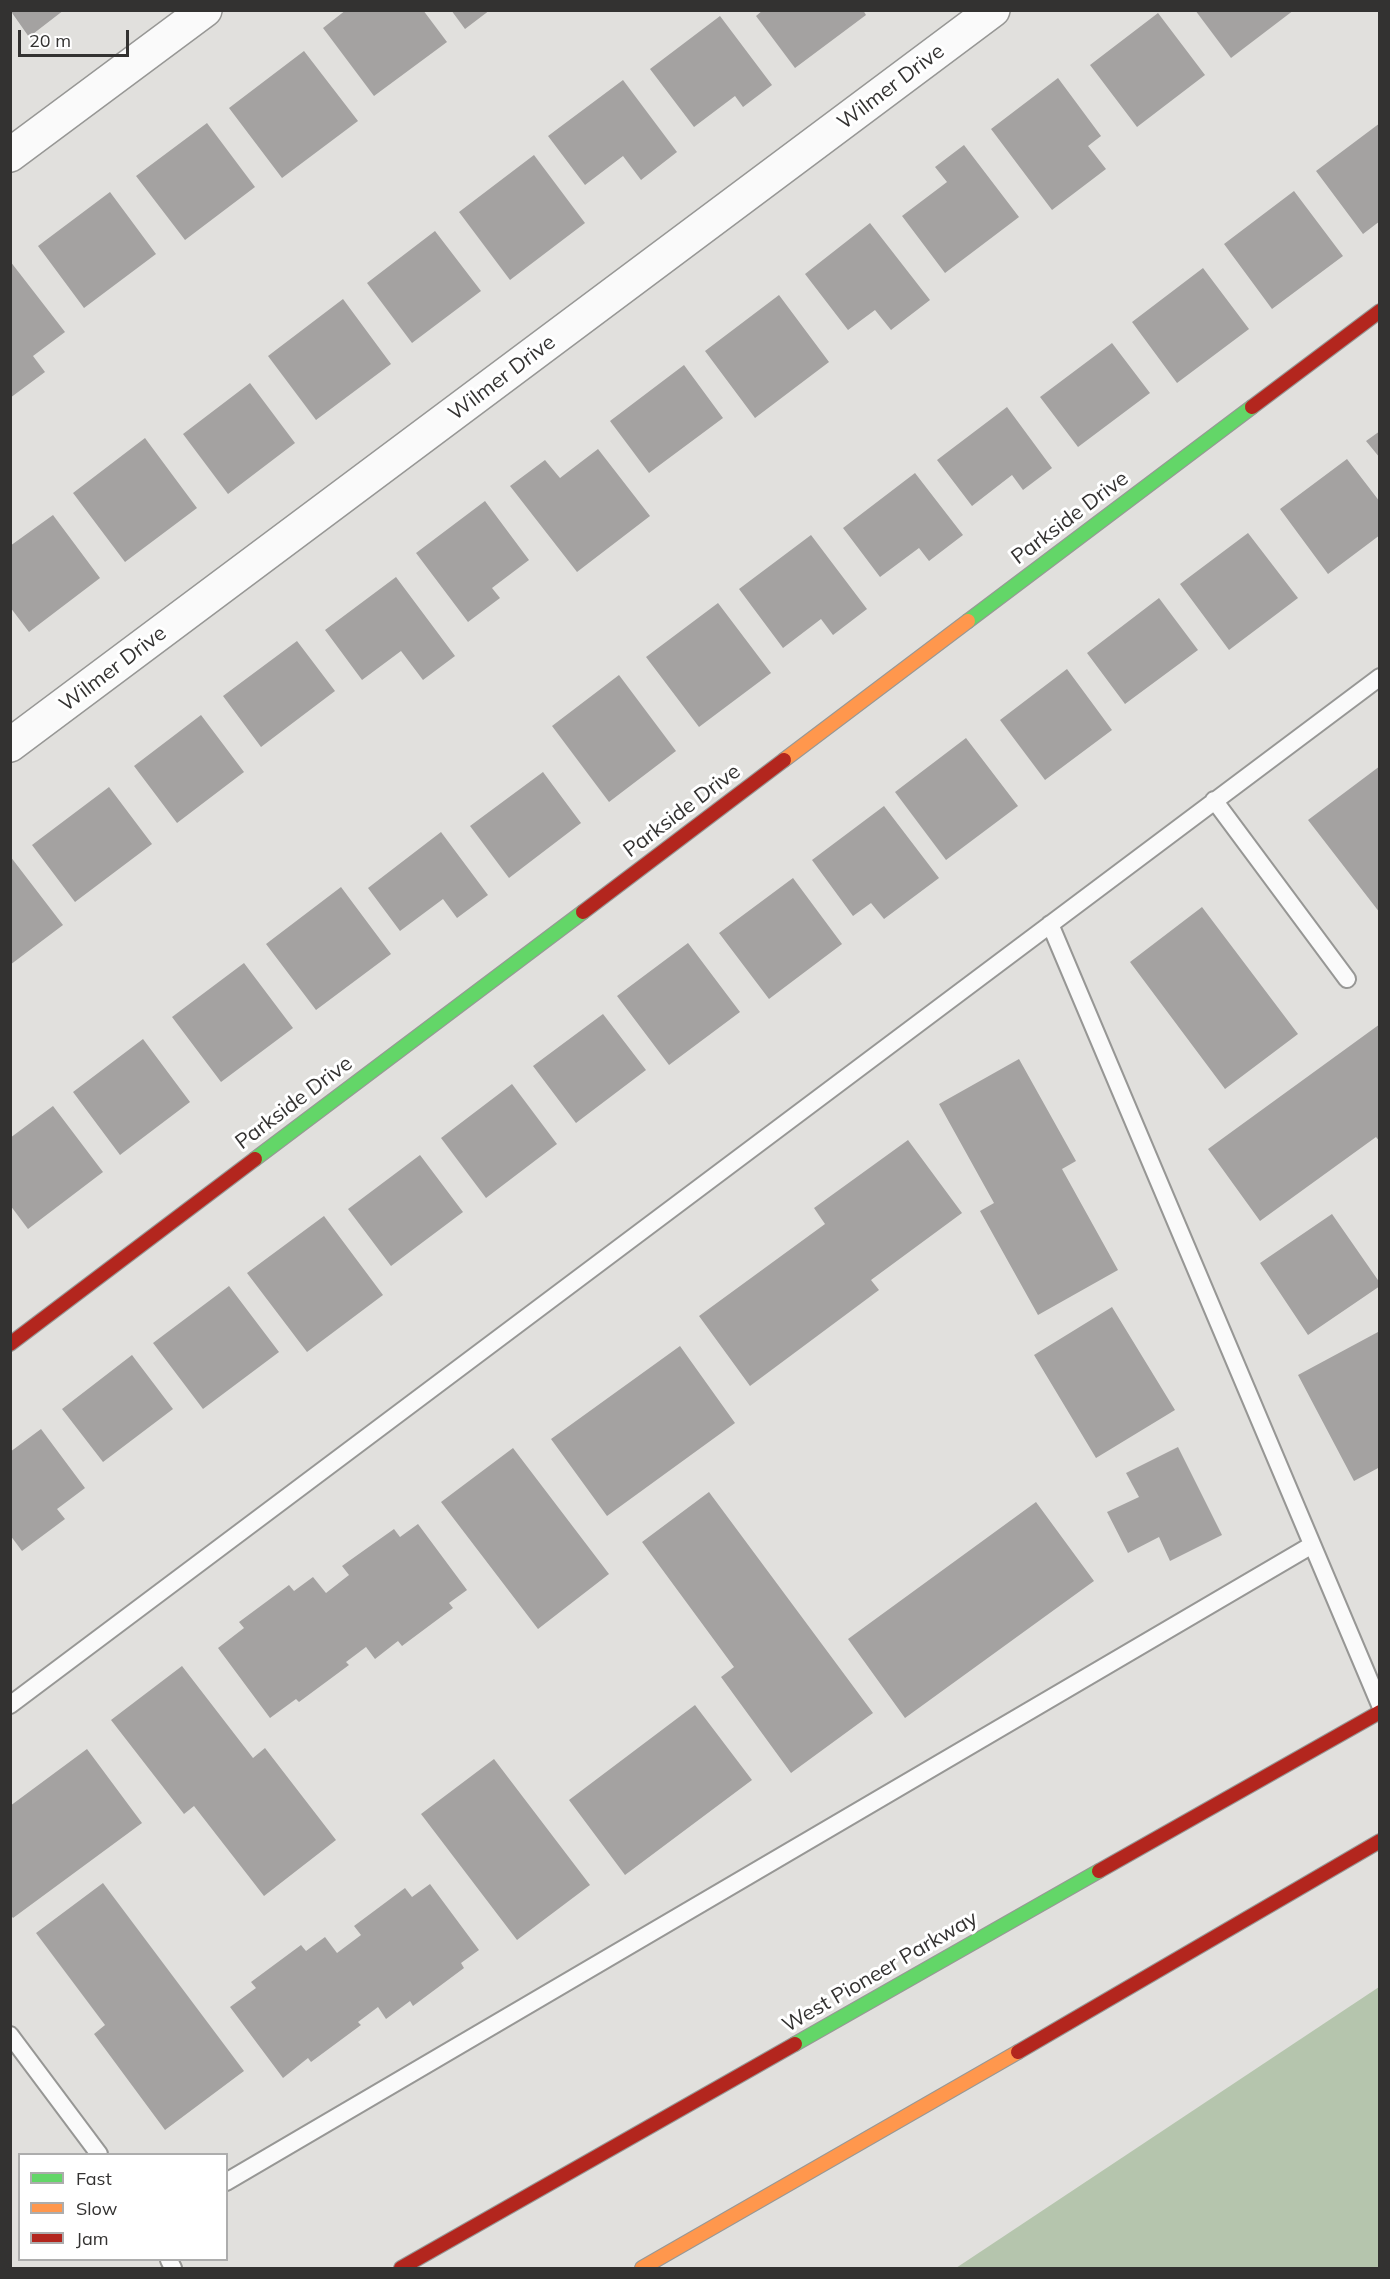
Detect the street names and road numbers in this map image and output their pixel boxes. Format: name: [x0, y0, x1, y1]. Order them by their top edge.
street label: Wilmer Drive: [833, 39, 949, 135]
street label: Wilmer Drive: [444, 330, 560, 426]
street label: Parkside Drive: [1007, 466, 1133, 570]
street label: Wilmer Drive: [55, 621, 171, 717]
street label: Parkside Drive: [619, 759, 745, 863]
street label: Parkside Drive: [231, 1051, 357, 1155]
street label: West Pioneer Parkway: [778, 1906, 982, 2038]

